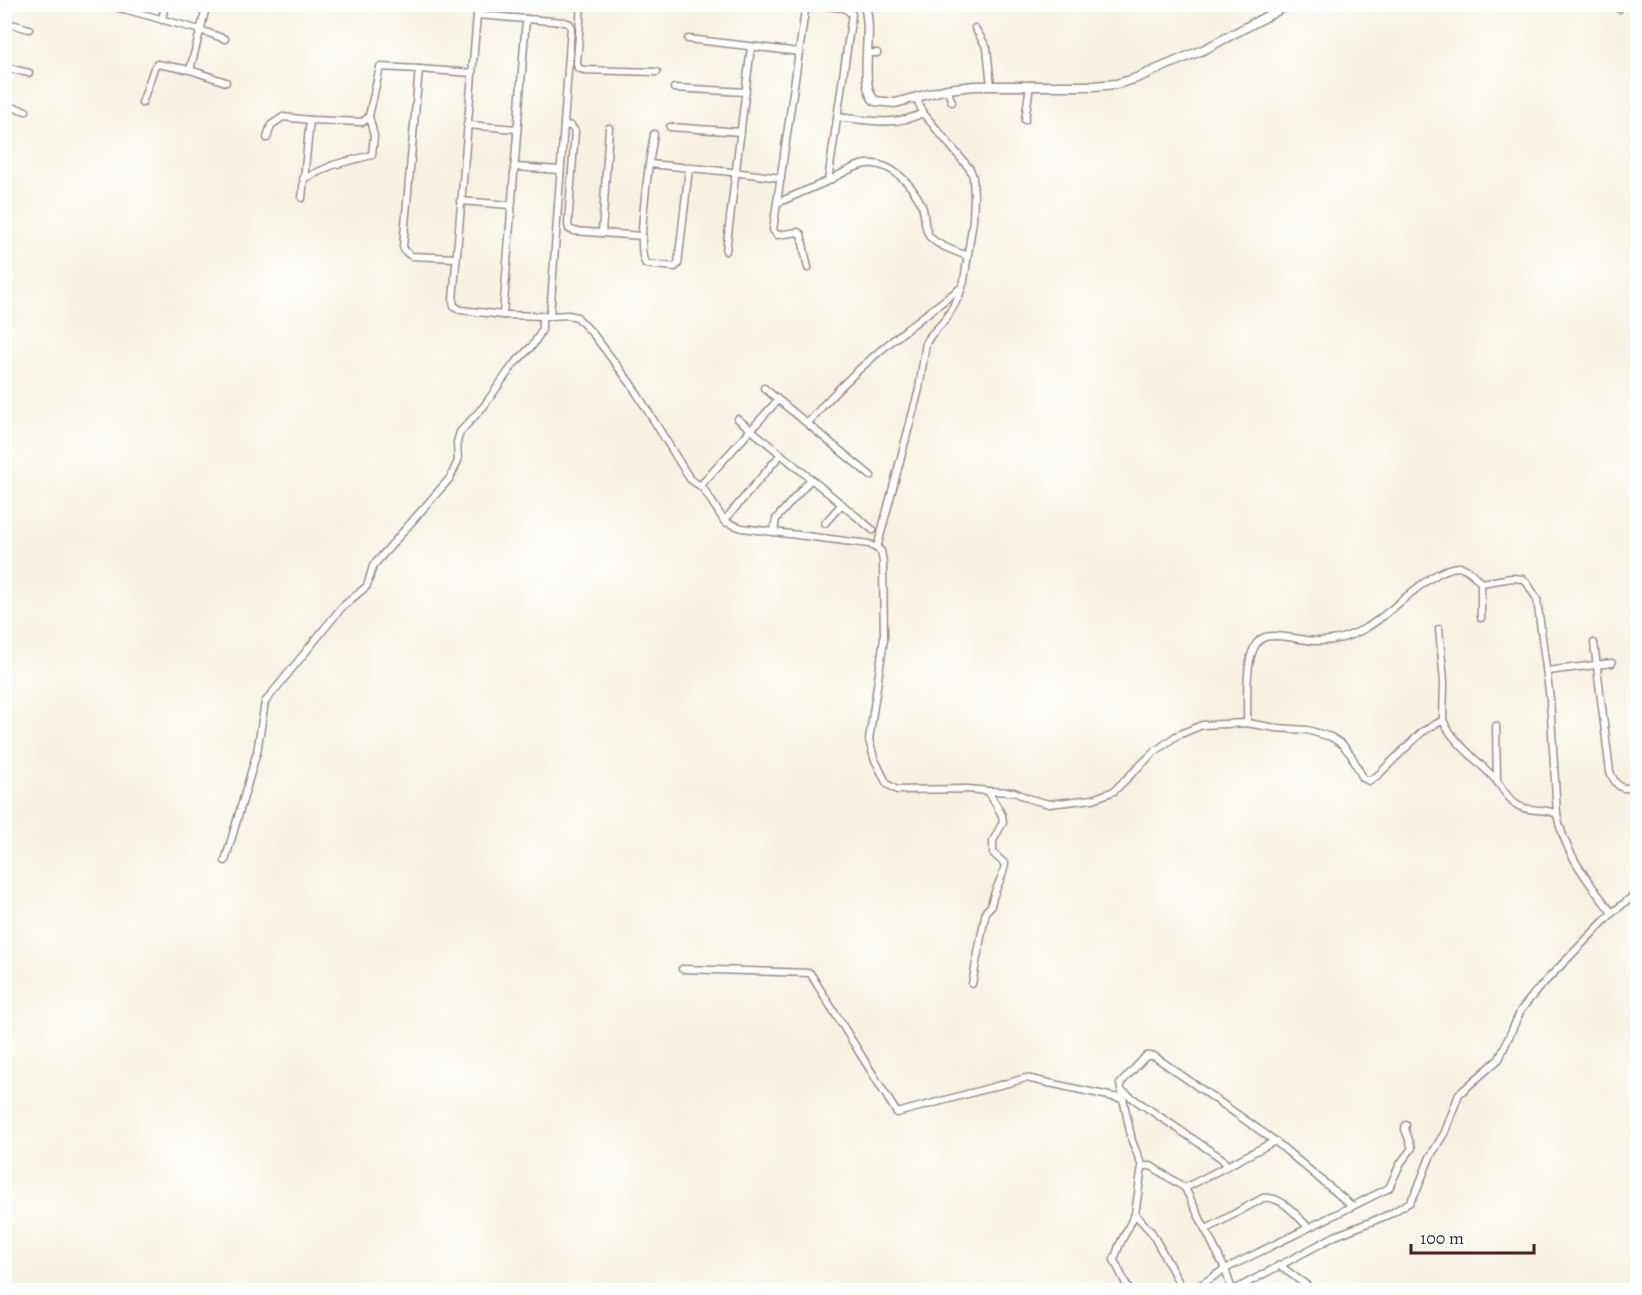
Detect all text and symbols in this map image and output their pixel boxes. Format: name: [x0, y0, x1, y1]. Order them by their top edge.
scale bar: [1411, 1217, 1534, 1255]
text: 100 m: [1420, 1226, 1464, 1250]

